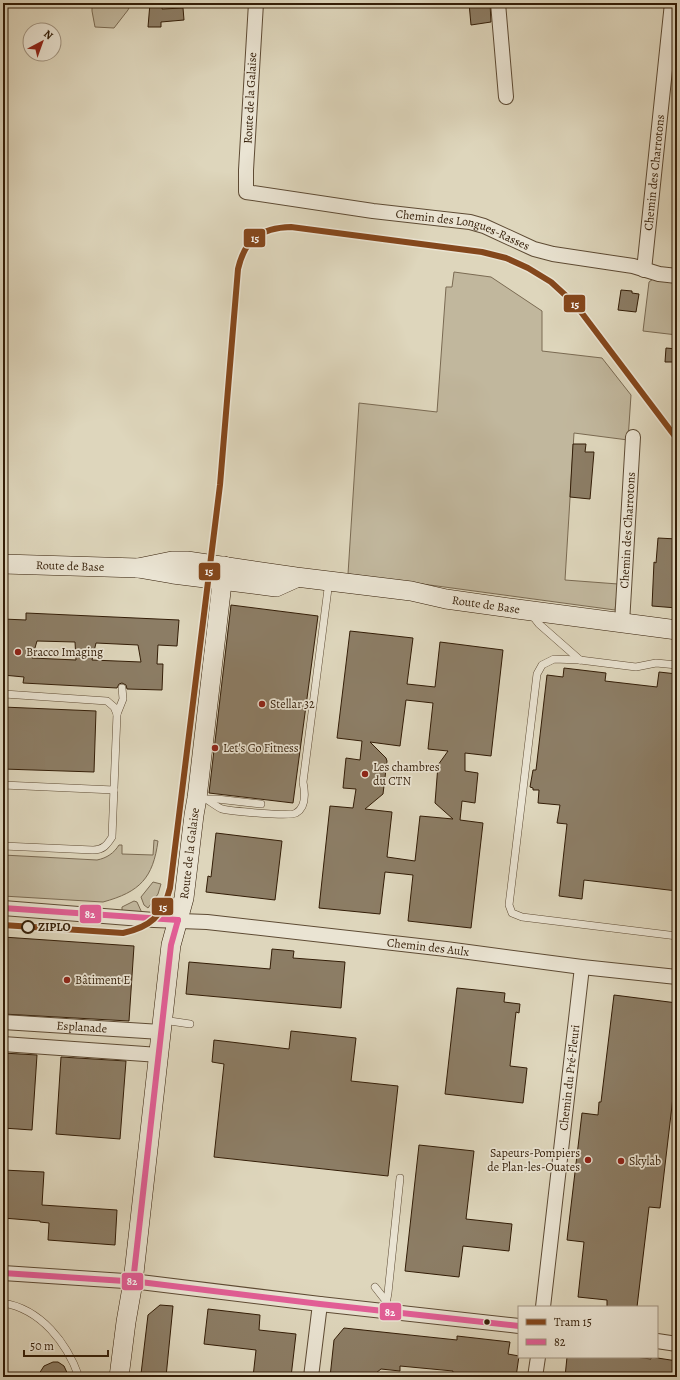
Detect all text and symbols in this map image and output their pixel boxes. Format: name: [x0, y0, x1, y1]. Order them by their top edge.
north arrow: [22, 22, 62, 62]
text: N: [40, 27, 56, 43]
street label: Route de la Galaise: [240, 52, 260, 144]
street label: Chemin des Charrotons: [640, 113, 668, 231]
street label: Chemin des Longues-Rasses: [395, 206, 533, 254]
line badge: 15: [243, 228, 266, 248]
text: 15: [251, 231, 260, 246]
line badge: 15: [563, 294, 586, 313]
text: 15: [571, 297, 580, 312]
street label: Chemin des Charrotons: [616, 471, 639, 589]
street label: Route de Base: [36, 557, 104, 575]
line badge: 15: [198, 562, 221, 581]
text: 15: [205, 564, 214, 579]
street label: Route de Base: [451, 592, 521, 617]
place label: Bracco Imaging: [26, 644, 103, 660]
marker: Bracco Imaging: [13, 647, 23, 657]
place label: Stellar 32: [270, 696, 315, 712]
marker: Stellar 32: [257, 699, 267, 709]
place label: Let's Go Fitness: [223, 740, 299, 756]
marker: Let's Go Fitness: [210, 743, 220, 753]
place label: Les chambres du CTN: [373, 759, 440, 789]
marker: Les chambres du CTN: [360, 769, 370, 779]
street label: Route de la Galaise: [176, 806, 203, 900]
line badge: 15: [151, 897, 174, 916]
text: 15: [159, 900, 168, 915]
line badge: 82: [79, 904, 102, 924]
text: 82: [85, 907, 96, 922]
place label: ZIPLO: [38, 919, 71, 935]
marker: ZIPLO: [21, 920, 35, 934]
street label: Chemin des Aulx: [386, 934, 470, 960]
place label: Bâtiment E: [75, 972, 130, 988]
marker: Bâtiment E: [62, 975, 72, 985]
street label: Esplanade: [56, 1017, 108, 1037]
street label: Chemin du Pré-Fleuri: [555, 1024, 583, 1131]
place label: Sapeurs-Pompiers de Plan-les-Ouates: [487, 1145, 580, 1175]
place label: Skylab: [629, 1153, 661, 1169]
marker: Sapeurs-Pompiers de Plan-les-Ouates: [583, 1155, 593, 1165]
marker: Skylab: [616, 1156, 626, 1166]
line badge: 82: [121, 1272, 144, 1291]
text: 82: [127, 1274, 138, 1289]
line badge: 82: [379, 1302, 402, 1321]
text: 82: [385, 1305, 396, 1320]
legend: [518, 1306, 658, 1358]
text: Tram 15: [554, 1314, 592, 1330]
unlabelled marker: [482, 1317, 492, 1327]
scale bar: [24, 1332, 108, 1358]
text: 82: [554, 1334, 566, 1350]
text: 50 m: [30, 1338, 54, 1354]

